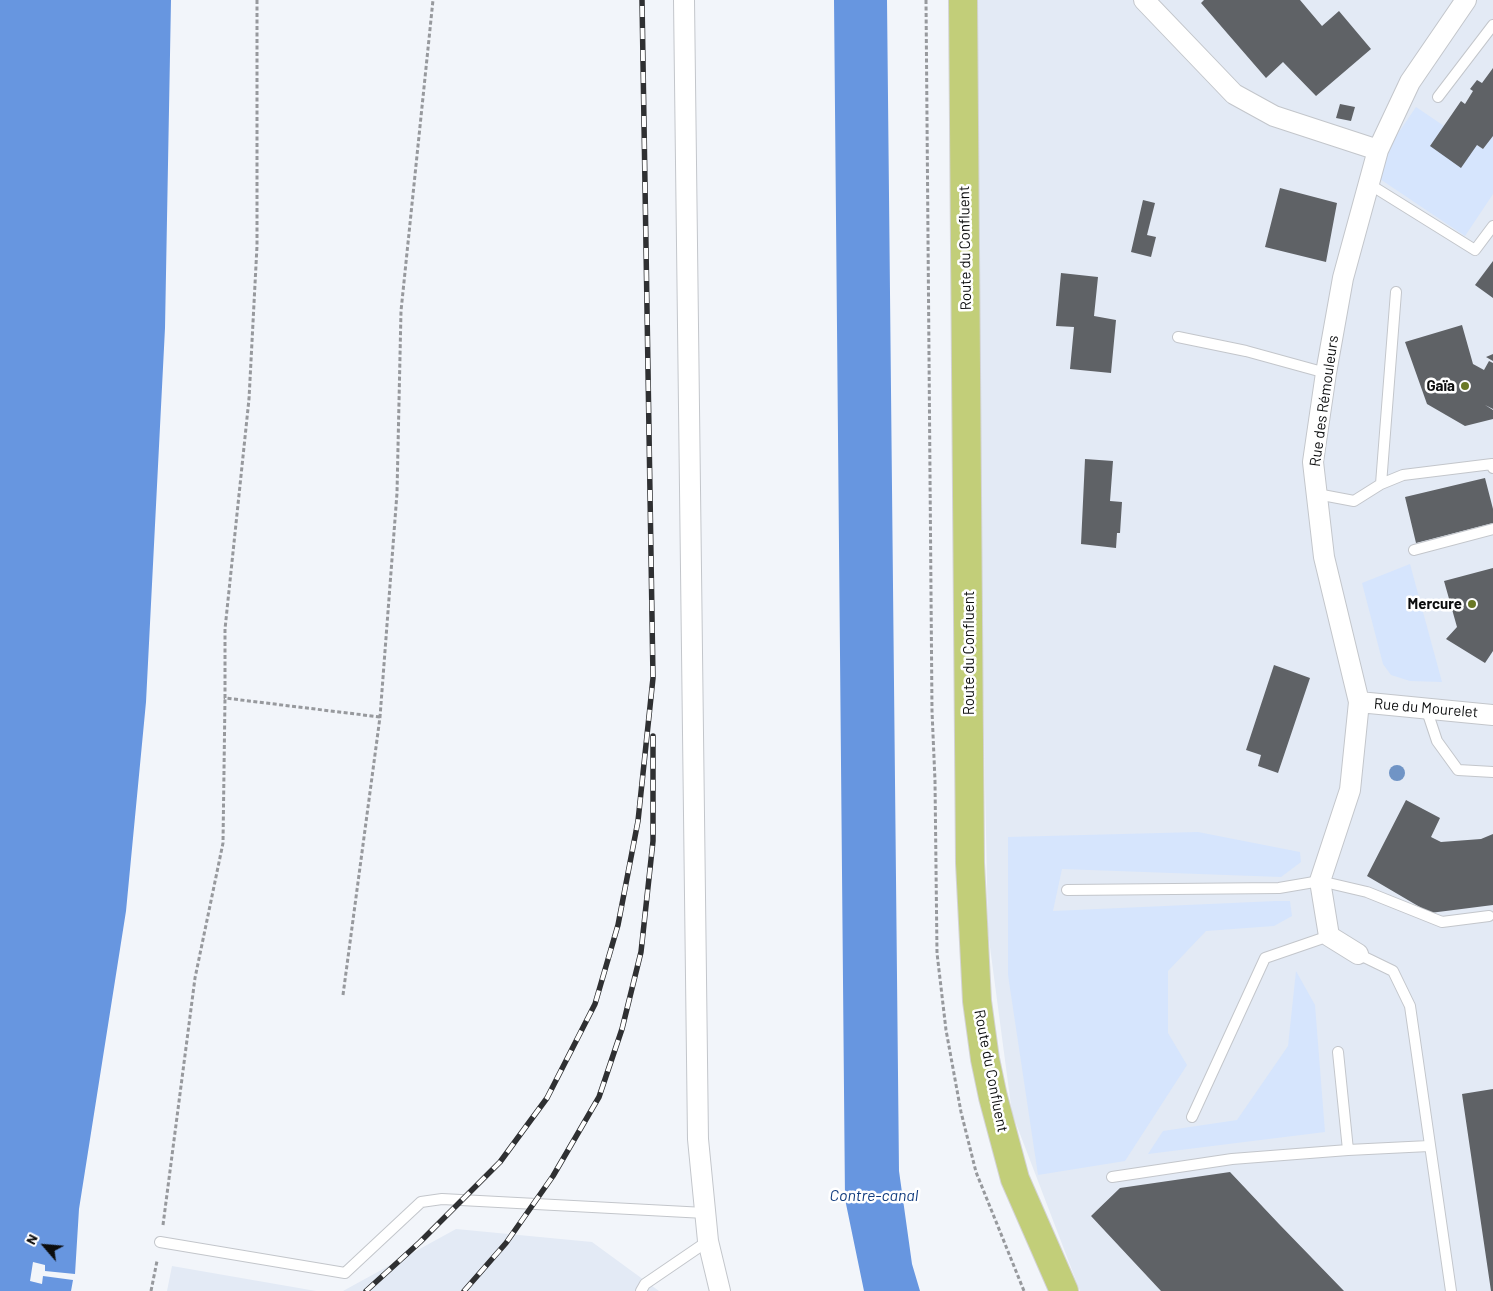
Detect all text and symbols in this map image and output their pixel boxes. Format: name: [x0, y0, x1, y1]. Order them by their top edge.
street label: Route du Confluent: [955, 186, 975, 310]
street label: Rue des Rémouleurs: [1306, 334, 1342, 468]
place label: Gaïa: [1426, 377, 1455, 395]
marker: Gaïa: [1459, 380, 1471, 392]
street label: Route du Confluent: [960, 591, 978, 715]
place label: Mercure: [1408, 595, 1462, 613]
marker: Mercure: [1466, 598, 1478, 610]
street label: Rue du Mourelet: [1373, 694, 1479, 722]
street label: Route du Confluent: [970, 1008, 1012, 1134]
water label: Contre-canal: [830, 1186, 918, 1206]
north arrow: [20, 1221, 70, 1271]
text: N: [22, 1231, 41, 1247]

